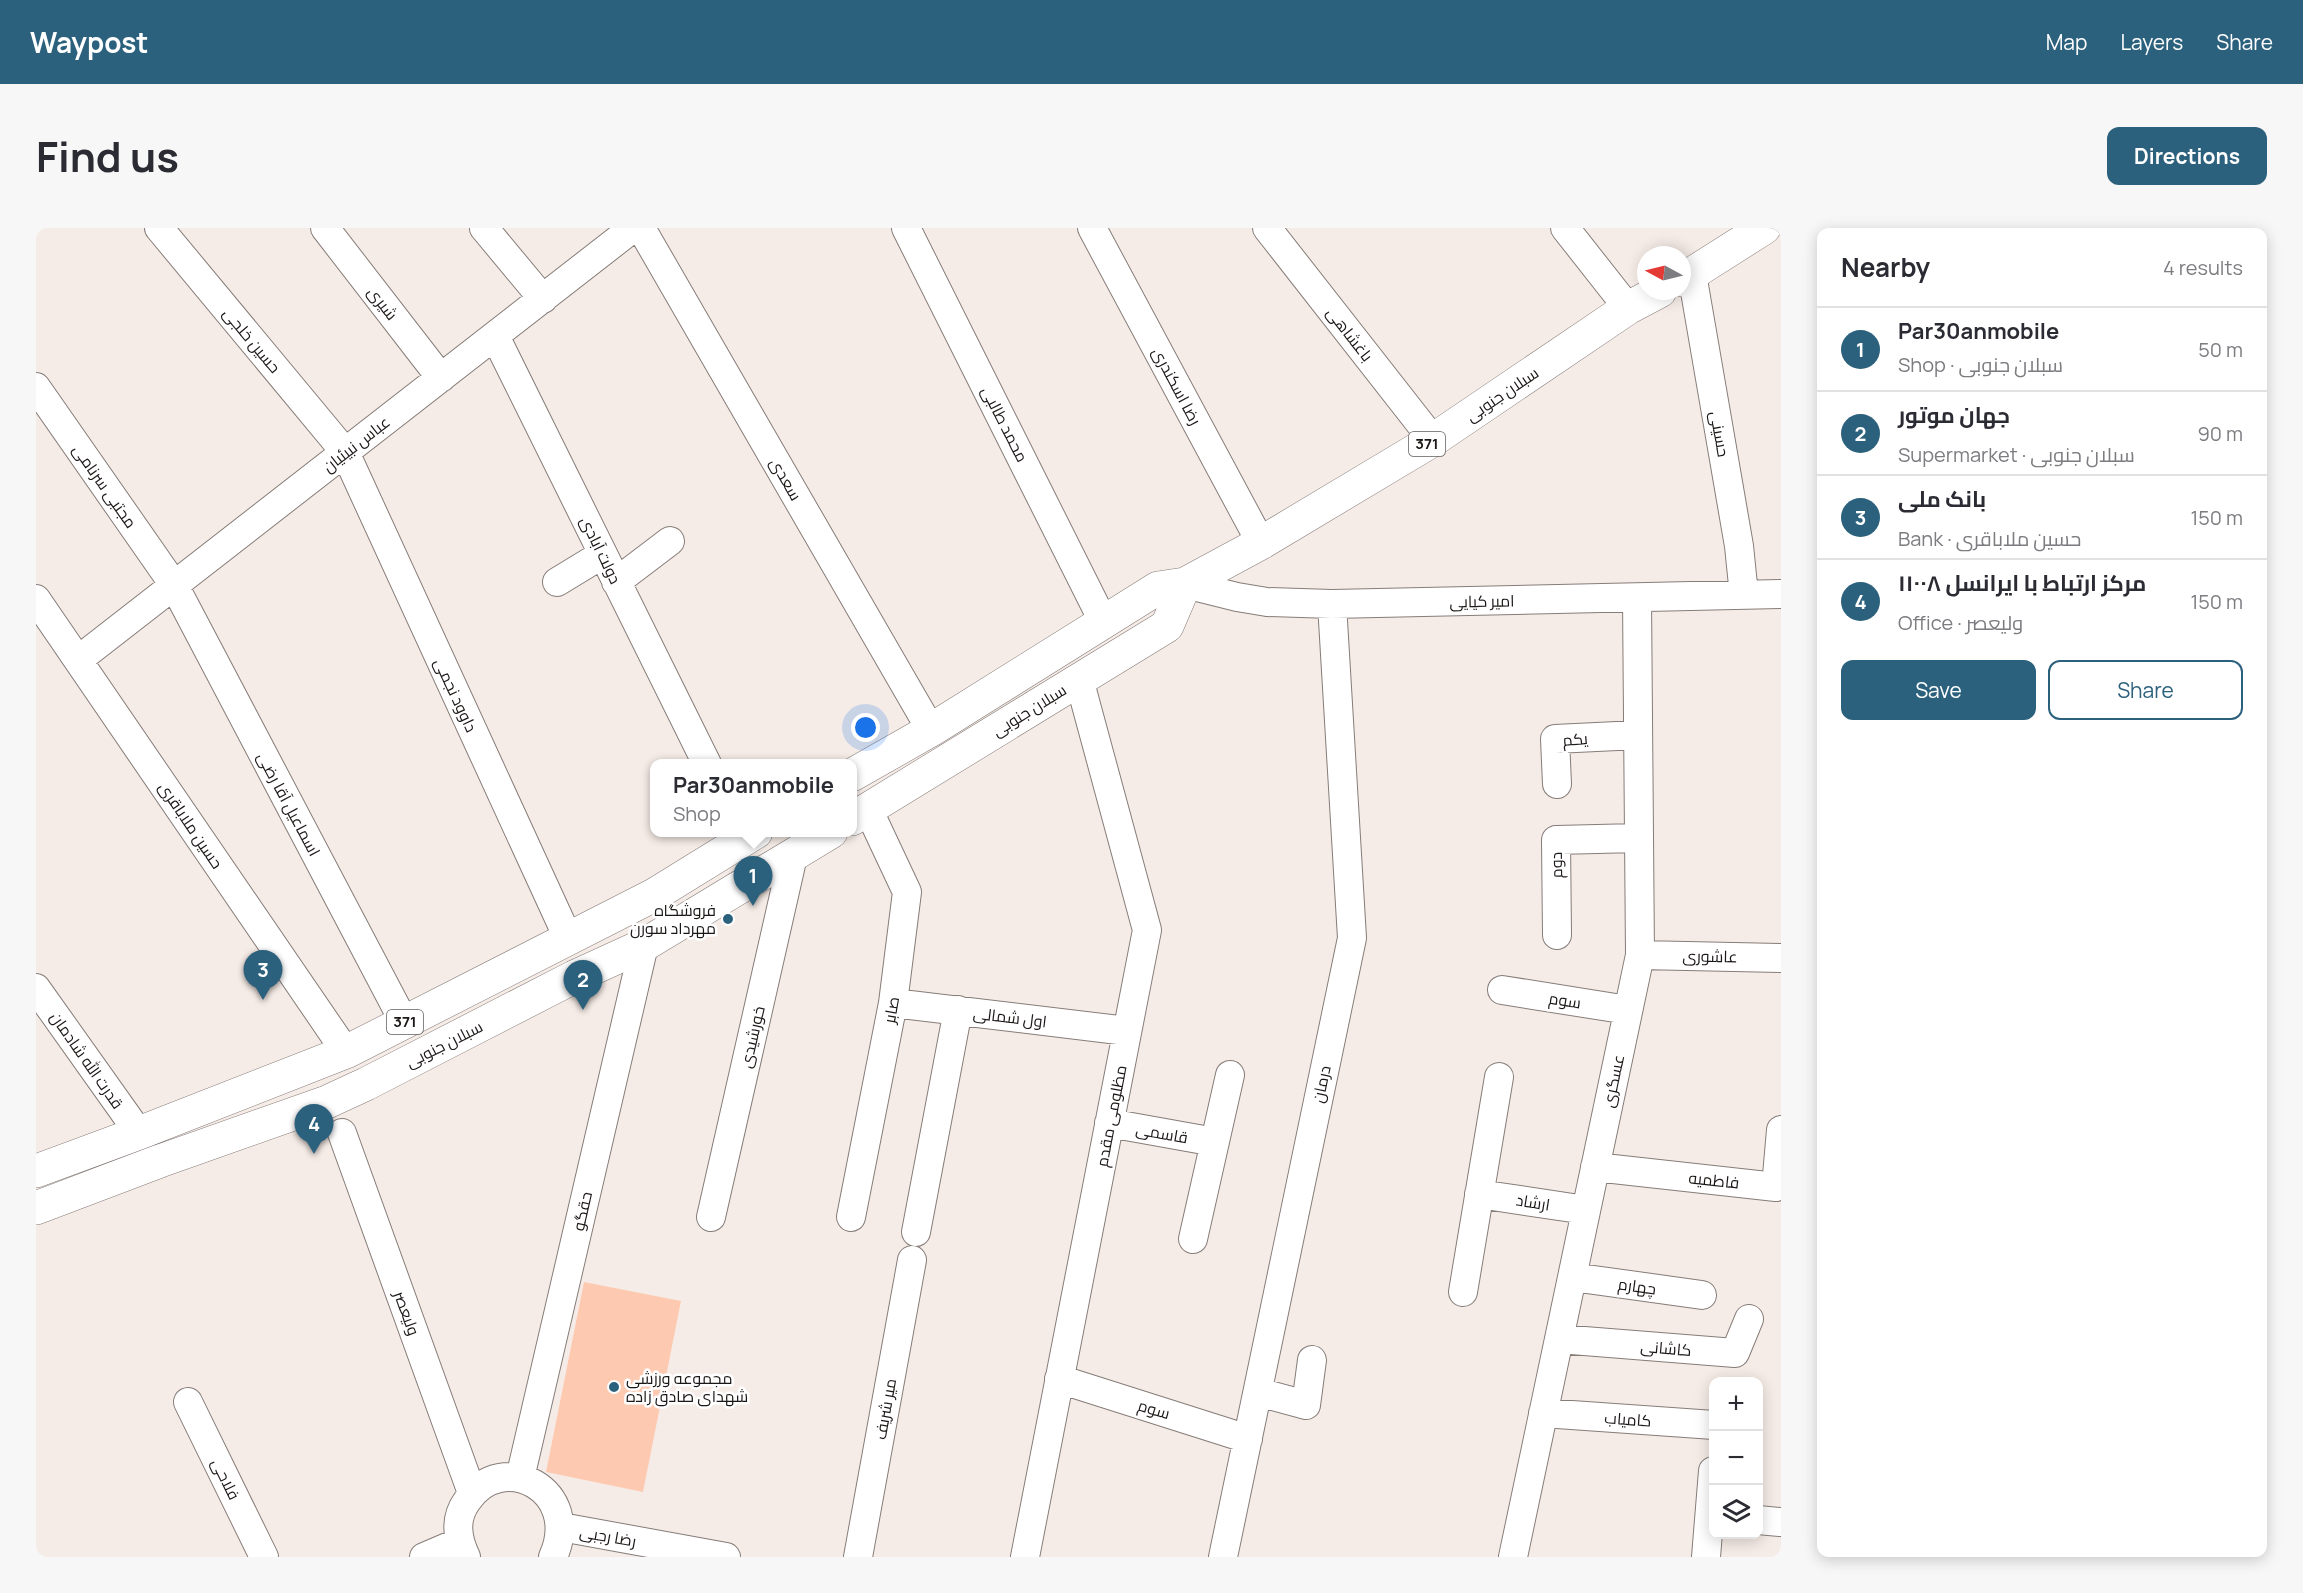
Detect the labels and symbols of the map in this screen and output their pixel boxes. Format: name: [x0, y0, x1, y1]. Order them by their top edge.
north arrow: [1637, 246, 1691, 300]
street label: شیری: [363, 282, 403, 324]
street label: باغشاهی: [1322, 302, 1378, 366]
street label: حسین خلجی: [218, 303, 286, 377]
street label: رضا اسکندری: [1147, 343, 1207, 429]
street label: سبلان جنوبی: [1461, 361, 1543, 427]
street label: محمد طالبی: [977, 382, 1033, 466]
street label: حسینی: [1705, 409, 1735, 459]
street label: عباس نبیئیان: [318, 411, 394, 477]
road number: 371: [1409, 432, 1445, 456]
street label: مجتبی سرنامی: [68, 440, 142, 532]
street label: سعدی: [765, 453, 807, 505]
street label: دولت آبادی: [575, 513, 627, 587]
street label: امیر کیایی: [1449, 589, 1515, 613]
street label: داوود نجمی: [429, 654, 483, 736]
street label: سبلان جنوبی: [988, 678, 1070, 742]
your location: [851, 713, 880, 742]
street label: یکم: [1561, 727, 1589, 752]
street label: اسماعیل آقا رضی: [252, 748, 326, 860]
street label: حسین ملاباقری: [154, 777, 228, 873]
street label: دوم: [1545, 852, 1568, 878]
pin: 1: [734, 856, 772, 906]
place label: فروشگاه مهرداد سورن: [630, 899, 716, 939]
marker: فروشگاه مهرداد سورن: [721, 912, 735, 926]
street label: عاشوری: [1682, 945, 1738, 967]
pin: 3: [244, 950, 282, 1000]
pin: 2: [564, 960, 602, 1010]
street label: سوم: [1547, 987, 1583, 1014]
street label: صابر: [878, 995, 904, 1026]
street label: اول شمالی: [972, 1002, 1048, 1032]
street label: خورشیدی: [734, 1004, 770, 1070]
street label: قدرت الله شادمان: [45, 1007, 129, 1113]
road number: 371: [387, 1010, 423, 1034]
street label: سبلان جنوبی: [402, 1015, 486, 1073]
street label: عسگری: [1597, 1052, 1629, 1110]
street label: مظلومی مقدم: [1090, 1063, 1133, 1169]
street label: درمان: [1306, 1063, 1336, 1105]
pin: 4: [294, 1104, 334, 1154]
street label: قاسمی: [1134, 1118, 1190, 1148]
street label: فاطمیه: [1687, 1166, 1741, 1194]
street label: ارشاد: [1514, 1188, 1552, 1216]
street label: حقگو: [567, 1189, 597, 1233]
street label: چهارم: [1616, 1272, 1658, 1301]
street label: ولیعصر: [388, 1287, 425, 1338]
street label: کاشانی: [1640, 1335, 1692, 1361]
place label: مجموعه ورزشی شهدای صادق زاده: [626, 1367, 748, 1407]
street label: میر شریف: [869, 1377, 901, 1441]
marker: مجموعه ورزشی شهدای صادق زاده: [607, 1380, 621, 1394]
street label: سوم: [1135, 1394, 1173, 1425]
street label: کامیاب: [1604, 1406, 1652, 1432]
street label: فلاحی: [207, 1455, 245, 1503]
street label: رضا رجبی: [578, 1520, 638, 1552]

